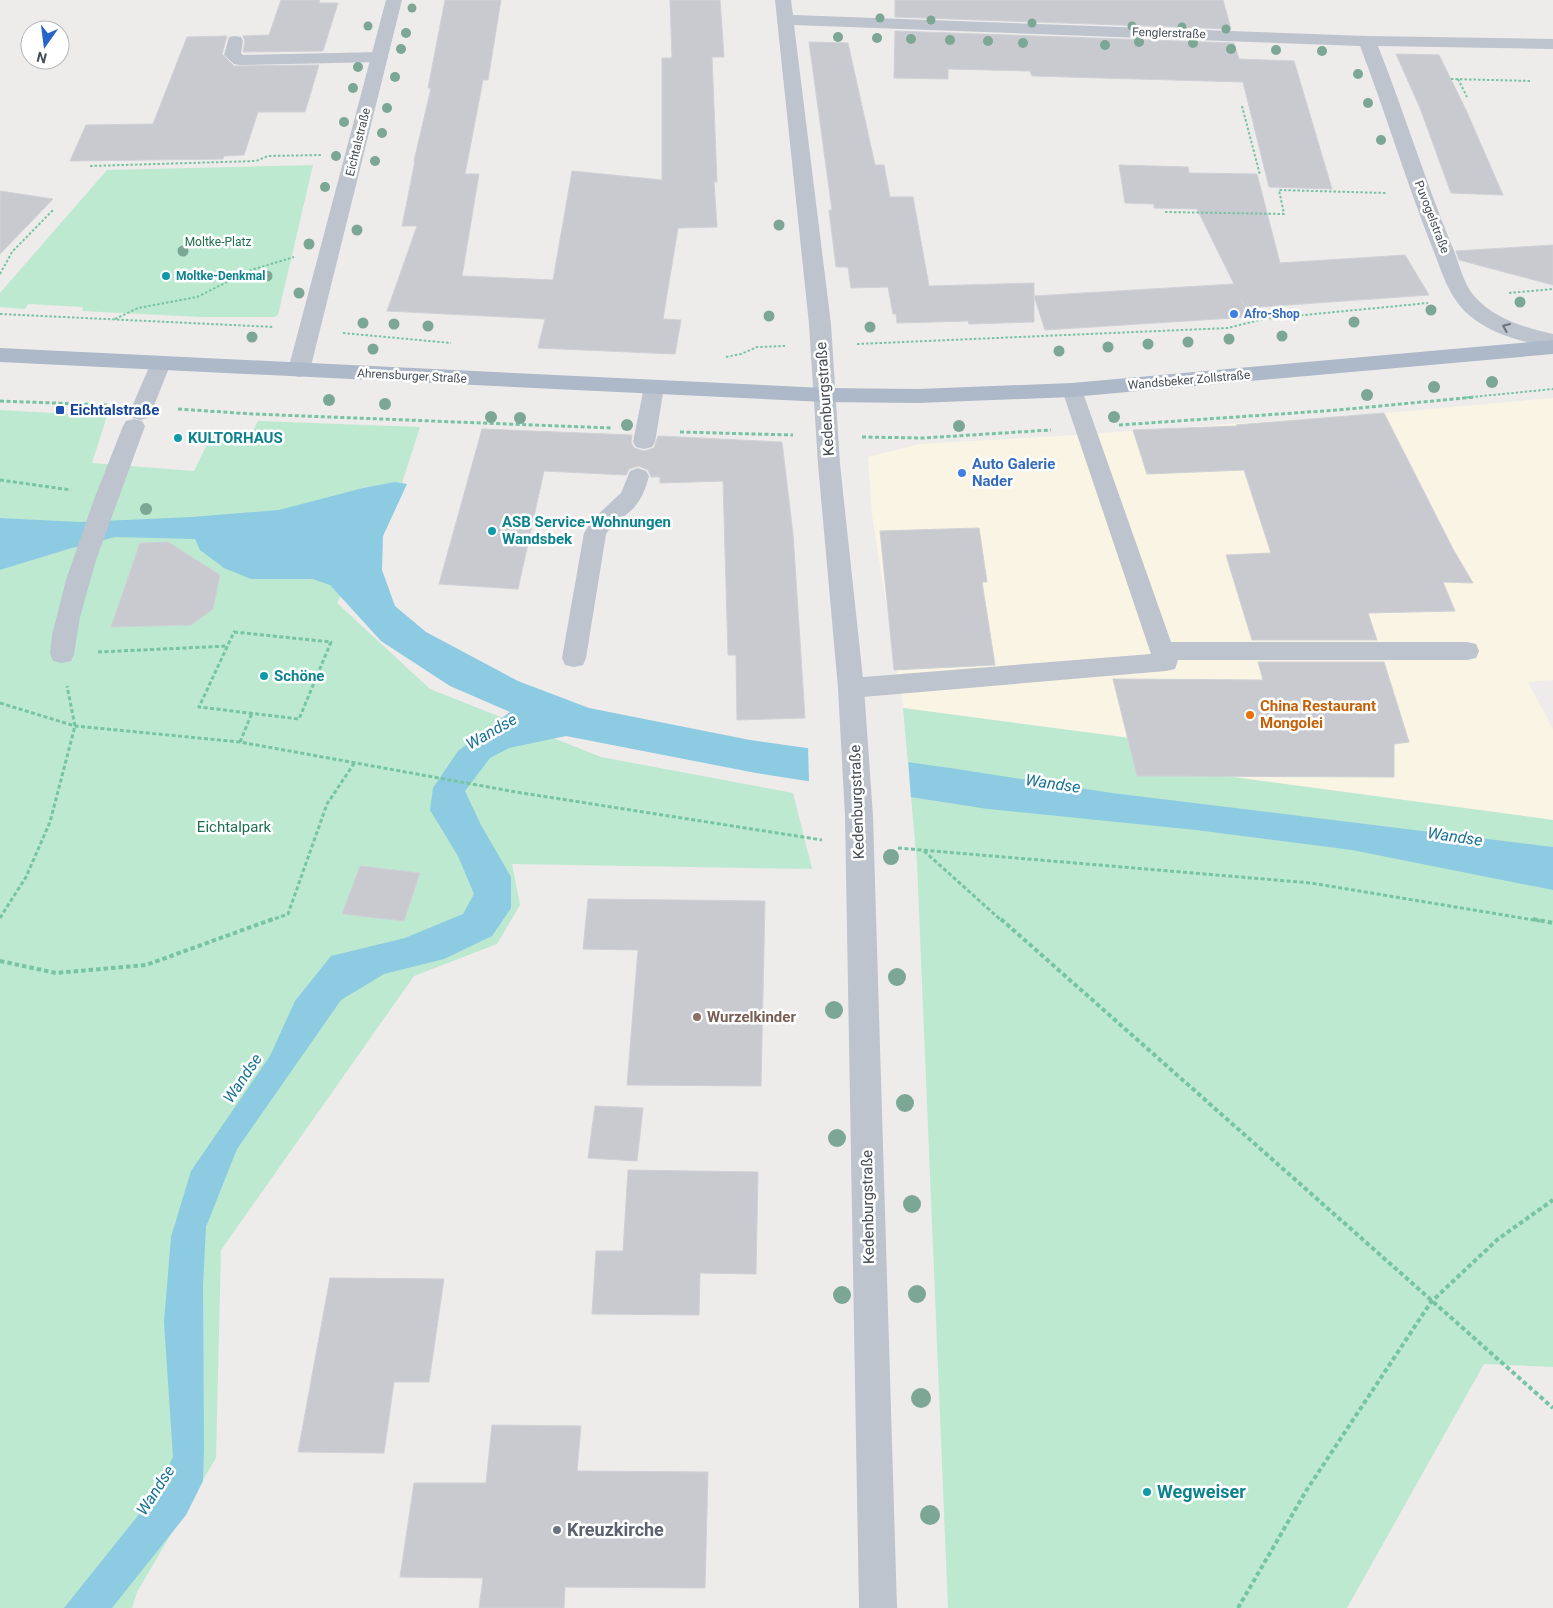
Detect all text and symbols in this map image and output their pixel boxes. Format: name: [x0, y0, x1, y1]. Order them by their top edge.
north arrow: [20, 20, 70, 70]
street label: Fenglerstraße: [1132, 25, 1206, 41]
text: N: [35, 49, 49, 67]
street label: Eichtalstraße: [343, 106, 373, 178]
street label: Puvogelstraße: [1412, 179, 1452, 255]
park label: Moltke-Platz: [185, 235, 251, 249]
place label: Moltke-Denkmal: [176, 269, 265, 283]
marker: Moltke-Denkmal: [160, 270, 172, 282]
place label: Afro-Shop: [1244, 307, 1300, 321]
marker: Afro-Shop: [1228, 308, 1240, 320]
one-way arrow: [1502, 323, 1511, 334]
street label: Kedenburgstraße: [812, 341, 838, 457]
street label: Ahrensburger Straße: [357, 366, 467, 386]
street label: Wandsbeker Zollstraße: [1127, 368, 1251, 392]
place label: Eichtalstraße: [70, 401, 159, 419]
marker: Eichtalstraße: [54, 404, 66, 416]
place label: KULTORHAUS: [188, 429, 283, 447]
marker: KULTORHAUS: [172, 432, 184, 444]
place label: Auto Galerie Nader: [972, 455, 1055, 490]
marker: Auto Galerie Nader: [956, 467, 968, 479]
place label: ASB Service-Wohnungen Wandsbek: [502, 513, 671, 548]
marker: ASB Service-Wohnungen Wandsbek: [486, 525, 498, 537]
place label: Schöne: [274, 667, 324, 685]
marker: Schöne: [258, 670, 270, 682]
place label: China Restaurant Mongolei: [1260, 697, 1376, 732]
water label: Wandse: [462, 709, 520, 754]
marker: China Restaurant Mongolei: [1244, 709, 1256, 721]
street label: Kedenburgstraße: [846, 744, 868, 859]
water label: Wandse: [1024, 770, 1082, 797]
park label: Eichtalpark: [197, 818, 272, 836]
water label: Wandse: [1426, 823, 1484, 850]
place label: Wurzelkinder: [707, 1008, 796, 1026]
marker: Wurzelkinder: [691, 1011, 703, 1023]
water label: Wandse: [219, 1050, 266, 1107]
street label: Kedenburgstraße: [858, 1150, 878, 1264]
water label: Wandse: [132, 1462, 179, 1519]
place label: Wegweiser: [1157, 1481, 1246, 1502]
marker: Wegweiser: [1141, 1486, 1153, 1498]
place label: Kreuzkirche: [567, 1519, 664, 1540]
marker: Kreuzkirche: [551, 1524, 563, 1536]

